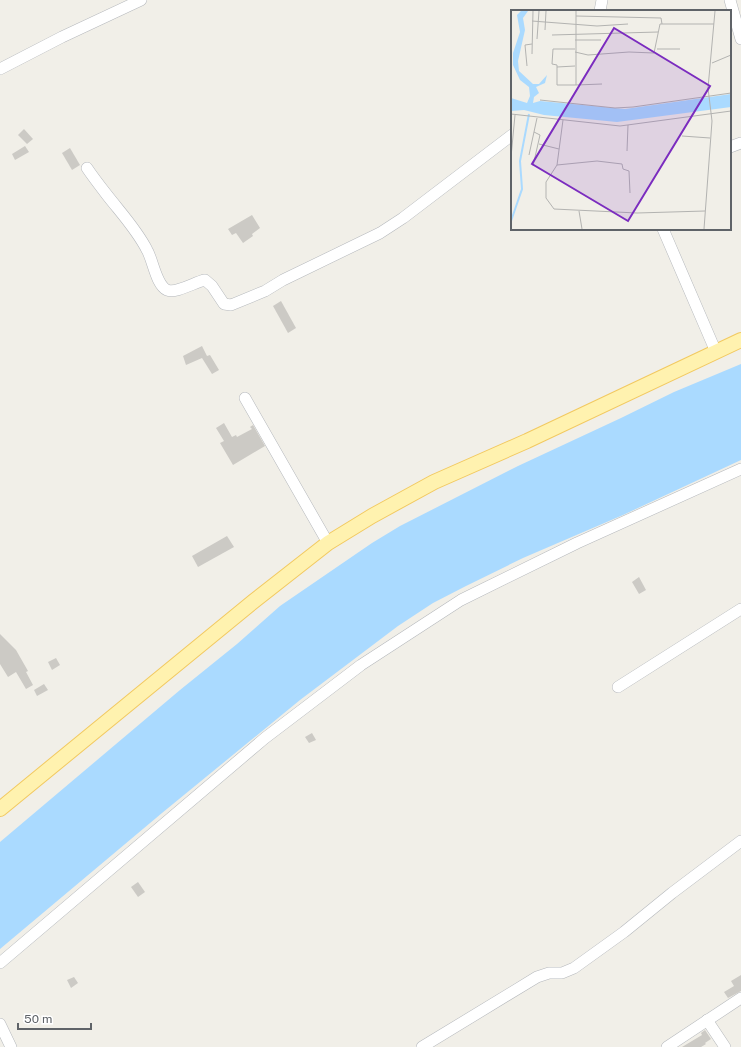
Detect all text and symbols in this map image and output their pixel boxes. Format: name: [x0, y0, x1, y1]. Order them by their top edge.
inset map: [511, 10, 731, 230]
scale bar: [18, 1005, 91, 1031]
text: 50 m: [24, 1012, 52, 1026]

